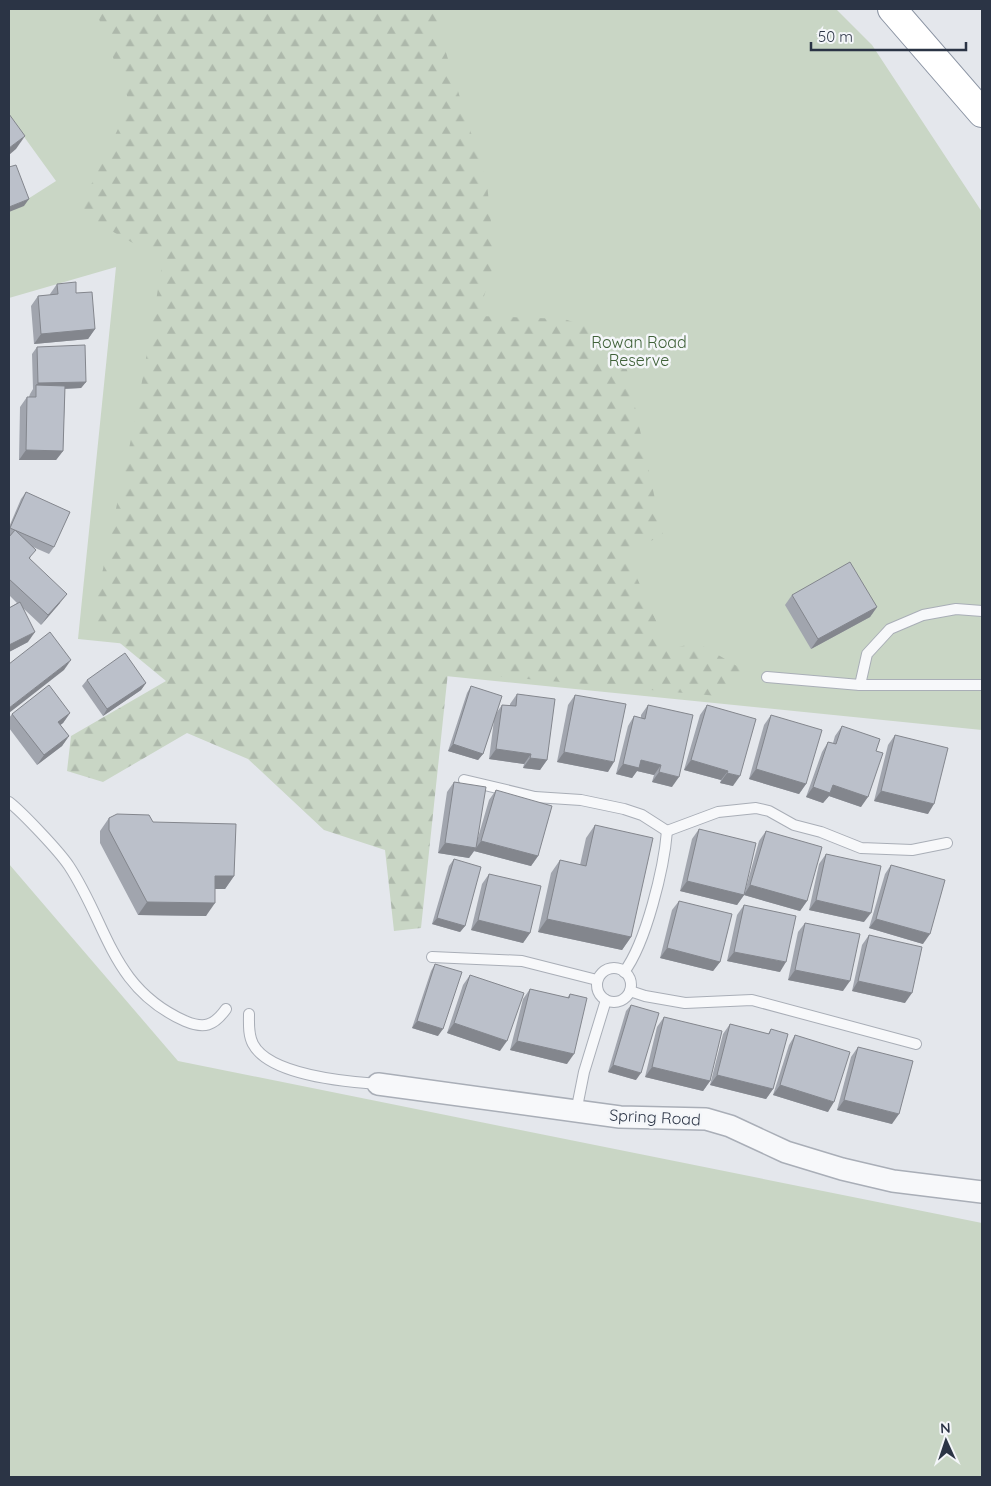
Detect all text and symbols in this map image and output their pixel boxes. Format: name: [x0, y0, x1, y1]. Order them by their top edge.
scale bar: [811, 20, 966, 52]
text: 50 m: [818, 27, 853, 46]
park label: Rowan Road Reserve: [591, 332, 687, 370]
street label: Spring Road: [609, 1105, 701, 1129]
north arrow: [921, 1416, 971, 1466]
text: N: [940, 1419, 951, 1437]

